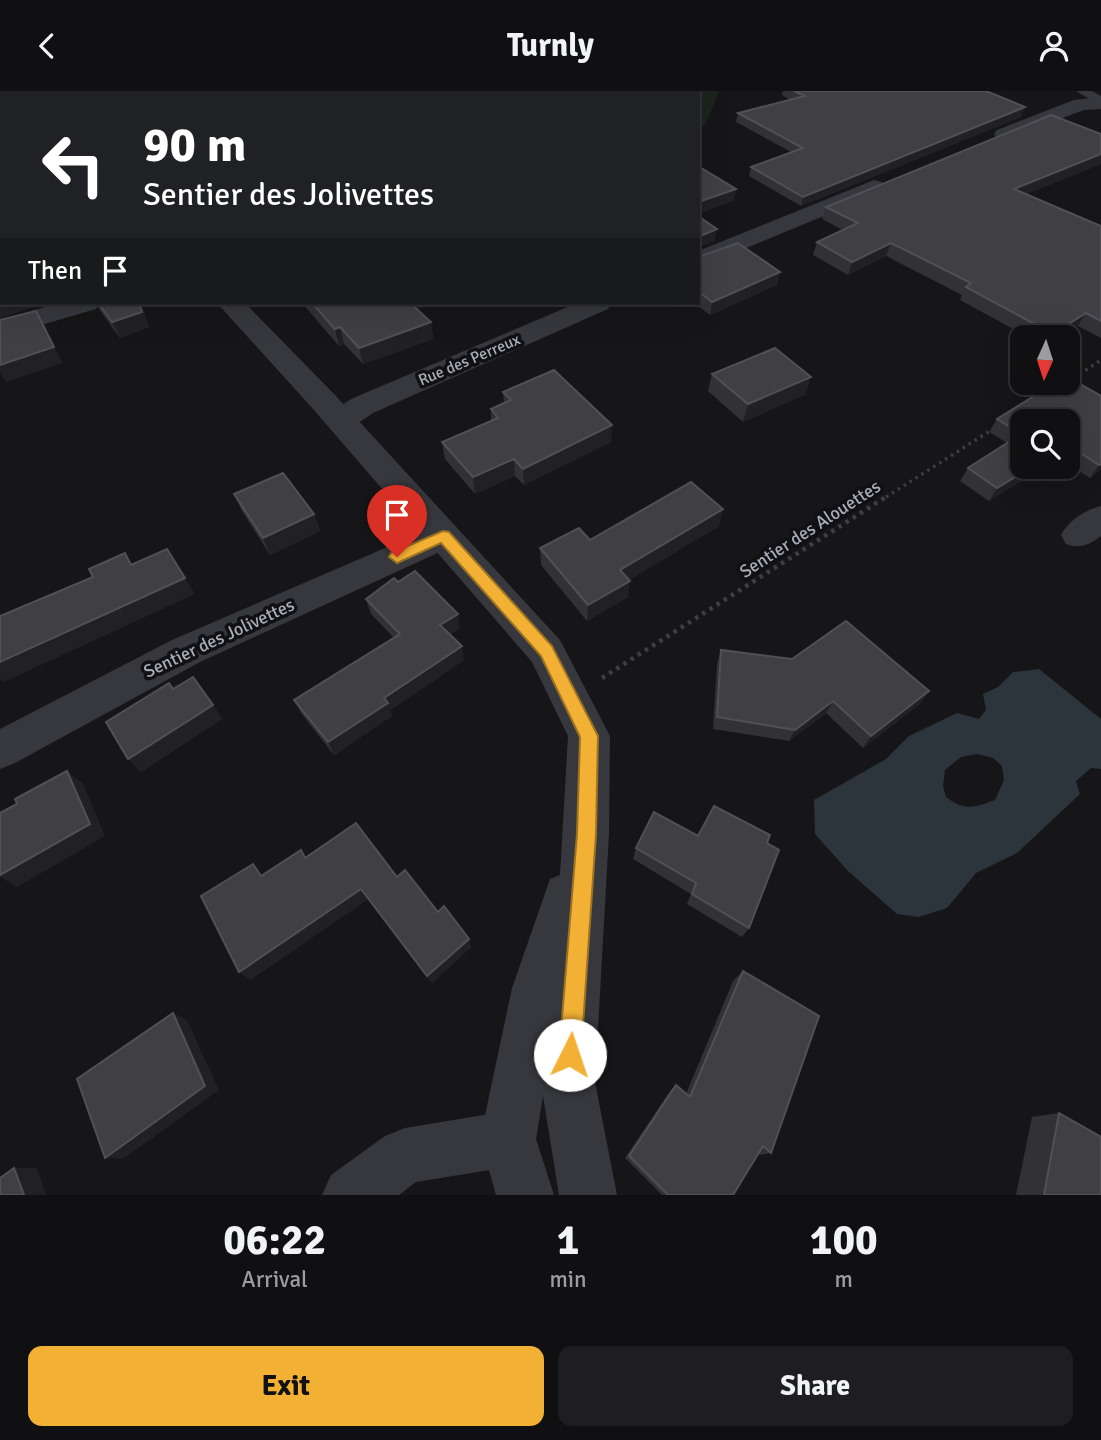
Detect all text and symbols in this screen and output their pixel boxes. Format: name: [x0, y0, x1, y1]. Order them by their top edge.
text: Turnly: [507, 26, 594, 65]
icon: back: [28, 27, 66, 65]
icon: person: [1035, 27, 1073, 65]
text: 90 m: [143, 115, 246, 175]
icon: left: [28, 119, 119, 210]
text: Sentier des Jolivettes: [143, 175, 434, 214]
icon: arrive: [96, 252, 134, 290]
text: Then: [28, 255, 82, 287]
north arrow: [1010, 325, 1080, 395]
map controls: [1010, 325, 1080, 479]
street label: Rue des Perreux: [415, 329, 524, 390]
button: search: [1010, 409, 1080, 479]
street label: Sentier des Alouettes: [735, 475, 885, 583]
pin: [367, 485, 427, 557]
icon: arrive: [378, 496, 416, 534]
street label: Sentier des Jolivettes: [140, 593, 298, 683]
position arrow: [533, 1018, 607, 1092]
text: 06:22: [223, 1215, 326, 1266]
text: 1: [557, 1215, 579, 1266]
text: 100: [810, 1215, 878, 1266]
text: Arrival: [242, 1265, 308, 1294]
text: min: [549, 1265, 587, 1294]
text: m: [835, 1265, 853, 1294]
button: Exit: [28, 1346, 544, 1426]
button: Share: [558, 1346, 1073, 1426]

